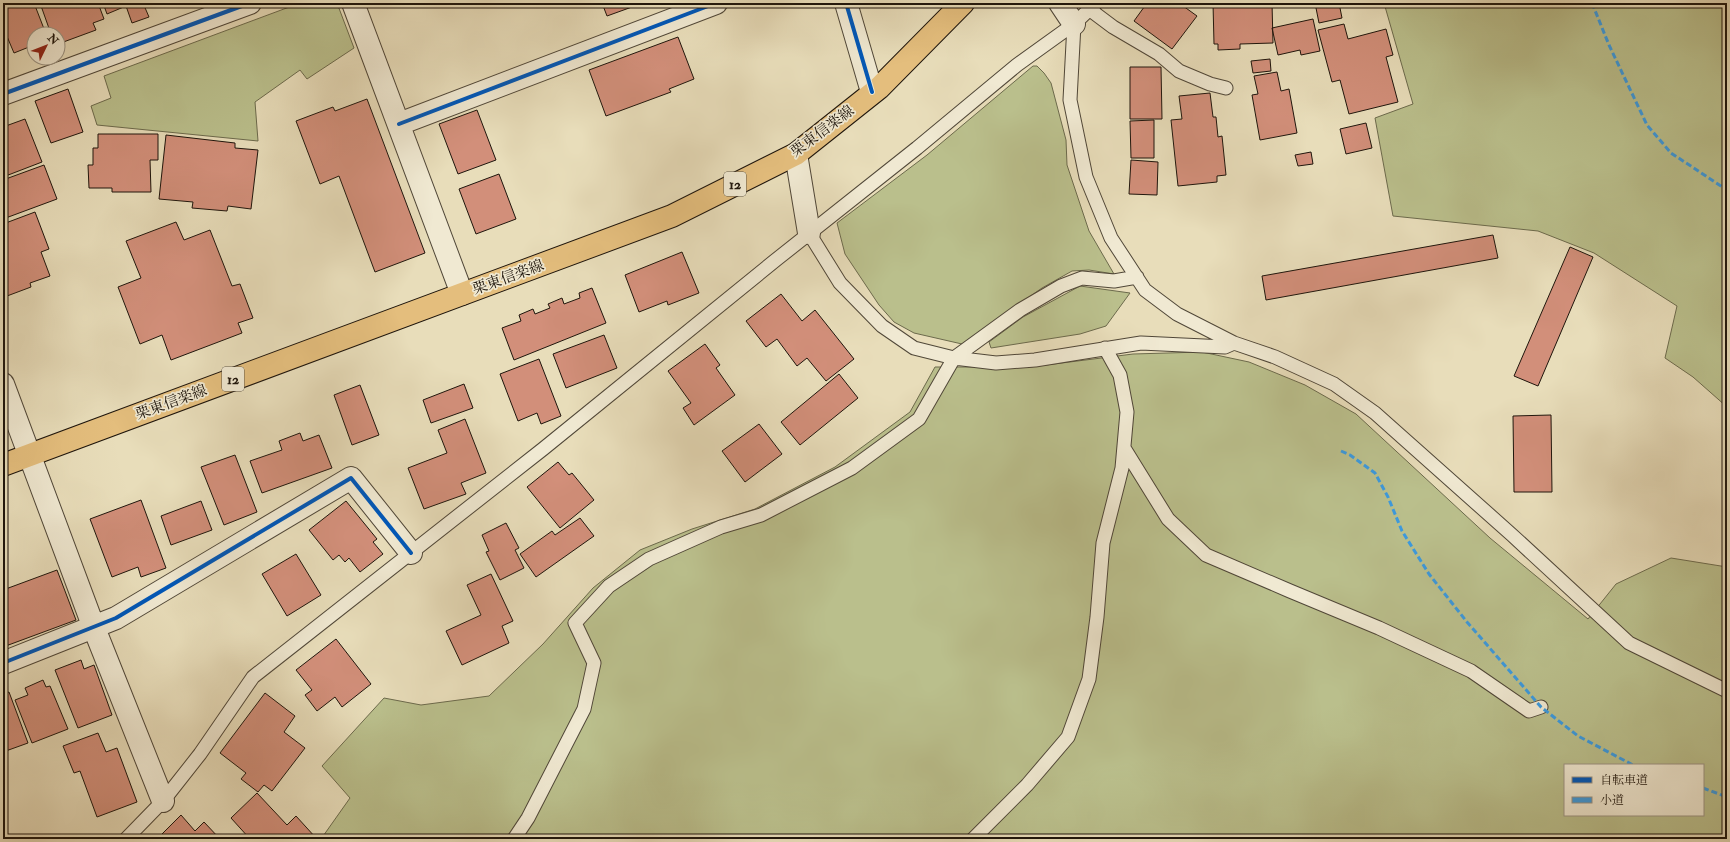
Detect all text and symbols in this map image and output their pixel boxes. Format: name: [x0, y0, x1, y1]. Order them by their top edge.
north arrow: [26, 26, 66, 66]
text: N: [44, 31, 62, 48]
street label: 栗東信楽線: [787, 101, 858, 162]
road number: 12: [724, 172, 746, 196]
street label: 栗東信楽線: [470, 256, 547, 299]
road number: 12: [222, 367, 244, 391]
street label: 栗東信楽線: [133, 381, 210, 424]
legend: [1564, 764, 1704, 816]
text: 自転車道: [1600, 773, 1648, 788]
text: 小道: [1600, 793, 1624, 808]

